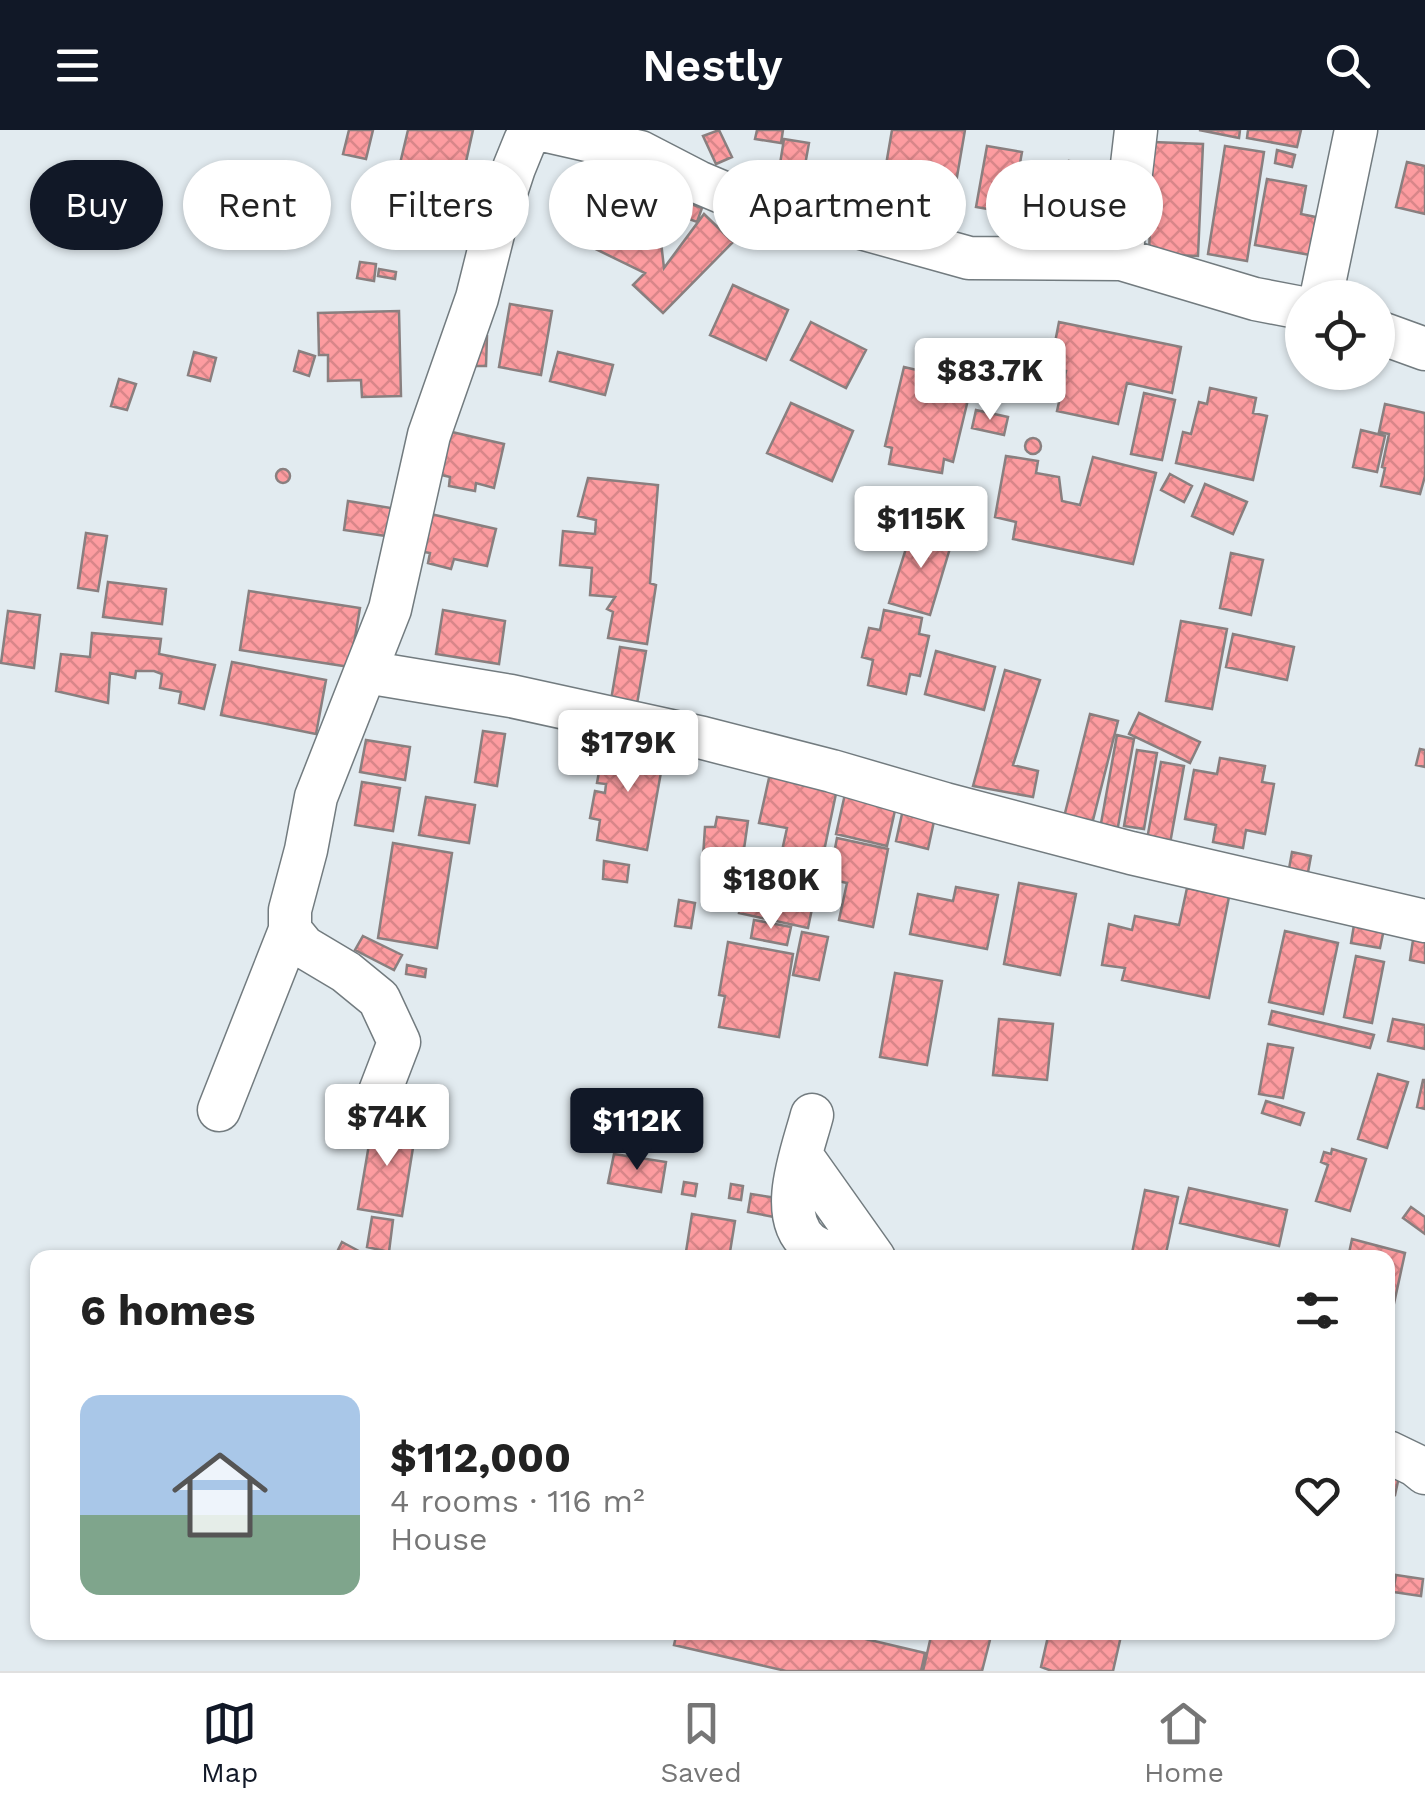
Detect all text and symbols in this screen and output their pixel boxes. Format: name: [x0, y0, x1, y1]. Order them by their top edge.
icon: menu: [50, 38, 105, 93]
icon: search: [1320, 38, 1375, 93]
text: Nestly: [642, 39, 783, 92]
chip: Buy: [30, 160, 163, 250]
chip: Rent: [183, 160, 331, 250]
chip: Filters: [351, 160, 529, 250]
chip: New: [549, 160, 693, 250]
chip: Apartment: [713, 160, 966, 250]
chip: House: [986, 160, 1163, 250]
map controls: [1285, 280, 1395, 390]
button: locate: [1285, 280, 1395, 390]
pin: $83.7K: [909, 338, 1071, 423]
text: $83.7K: [937, 351, 1043, 389]
pin: $115K: [851, 486, 991, 571]
text: $115K: [877, 499, 965, 537]
pin: $179K: [558, 710, 698, 795]
text: $179K: [580, 723, 676, 761]
pin: $180K: [701, 847, 841, 932]
text: $180K: [722, 860, 820, 898]
pin: $74K: [328, 1084, 446, 1169]
pin: $112K: [567, 1088, 707, 1173]
text: $74K: [347, 1097, 427, 1135]
text: $112K: [592, 1101, 682, 1139]
icon: filters: [1290, 1283, 1345, 1338]
text: 6 homes: [80, 1286, 255, 1335]
text: $112,000: [390, 1433, 571, 1482]
icon: home: [160, 1435, 280, 1555]
icon: heart: [1290, 1468, 1345, 1523]
text: 4 rooms · 116 m²: [390, 1482, 645, 1520]
text: House: [390, 1520, 488, 1558]
tab: Map: [201, 1696, 258, 1789]
tab: Saved: [660, 1696, 742, 1789]
tab: Home: [1144, 1696, 1224, 1789]

